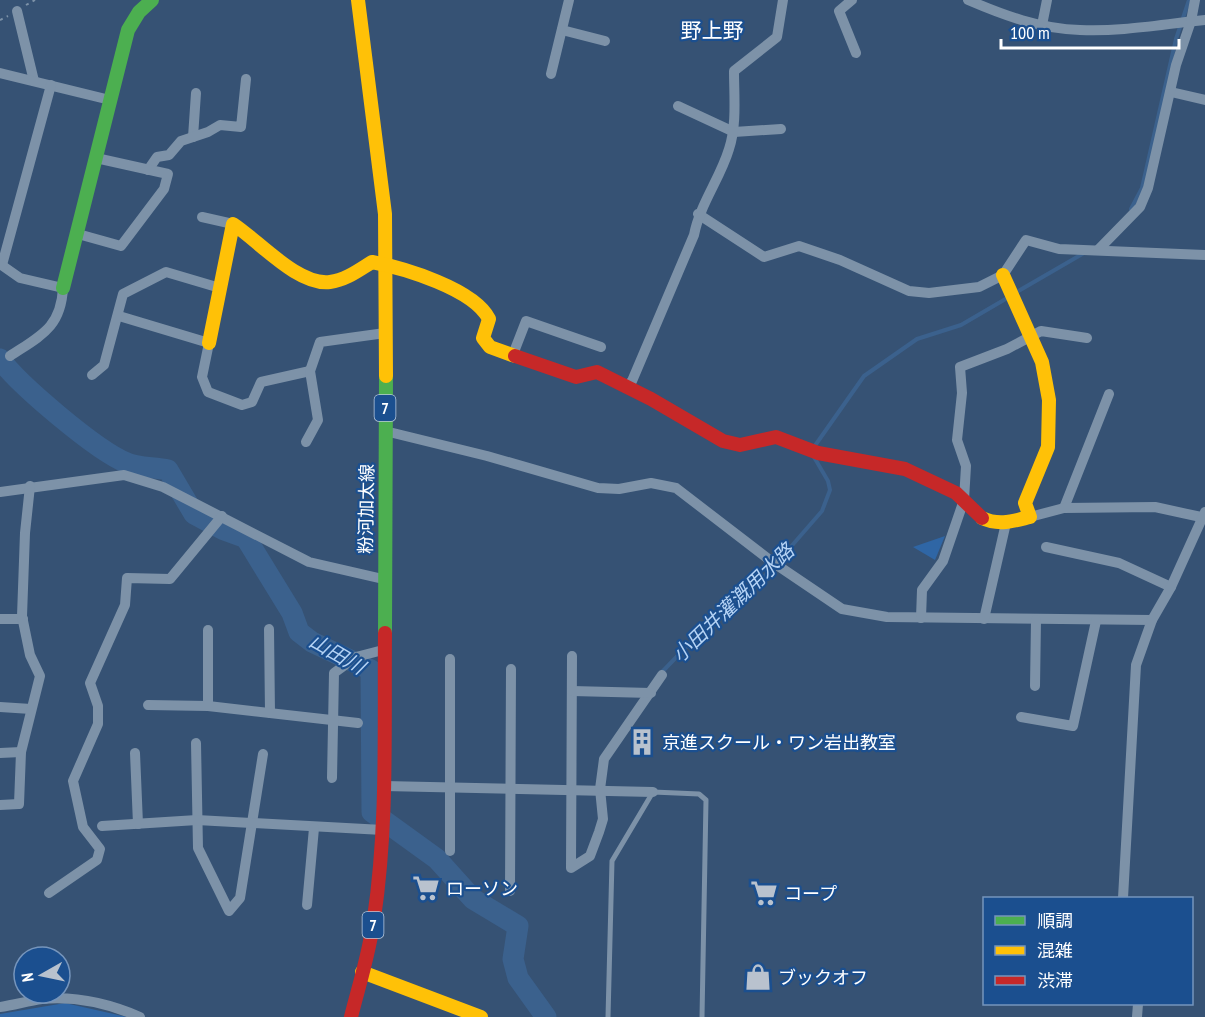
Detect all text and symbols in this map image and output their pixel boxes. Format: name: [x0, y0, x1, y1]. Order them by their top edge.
scale bar: [1001, 12, 1180, 50]
district label: 野上野: [681, 17, 744, 44]
text: 100 m: [1010, 21, 1050, 44]
road number: 7: [374, 395, 396, 421]
street label: 粉河加太線: [354, 464, 378, 554]
water label: 小田井灌漑用水路: [666, 537, 801, 668]
water label: 山田川: [305, 628, 371, 681]
building icon: 京進スクール・ワン岩出教室: [627, 727, 657, 757]
place label: 京進スクール・ワン岩出教室: [662, 731, 896, 754]
supermarket icon: ローソン: [411, 873, 441, 903]
place label: ローソン: [446, 877, 518, 900]
supermarket icon: コープ: [749, 878, 779, 908]
place label: コープ: [784, 882, 837, 905]
legend: [983, 897, 1193, 1005]
text: 順調: [1037, 909, 1073, 932]
road number: 7: [362, 912, 384, 938]
text: 混雑: [1037, 939, 1073, 962]
north arrow: [12, 945, 72, 1005]
shop icon: ブックオフ: [743, 962, 773, 992]
place label: ブックオフ: [778, 966, 868, 989]
text: 渋滞: [1037, 969, 1073, 992]
text: N: [17, 972, 38, 983]

